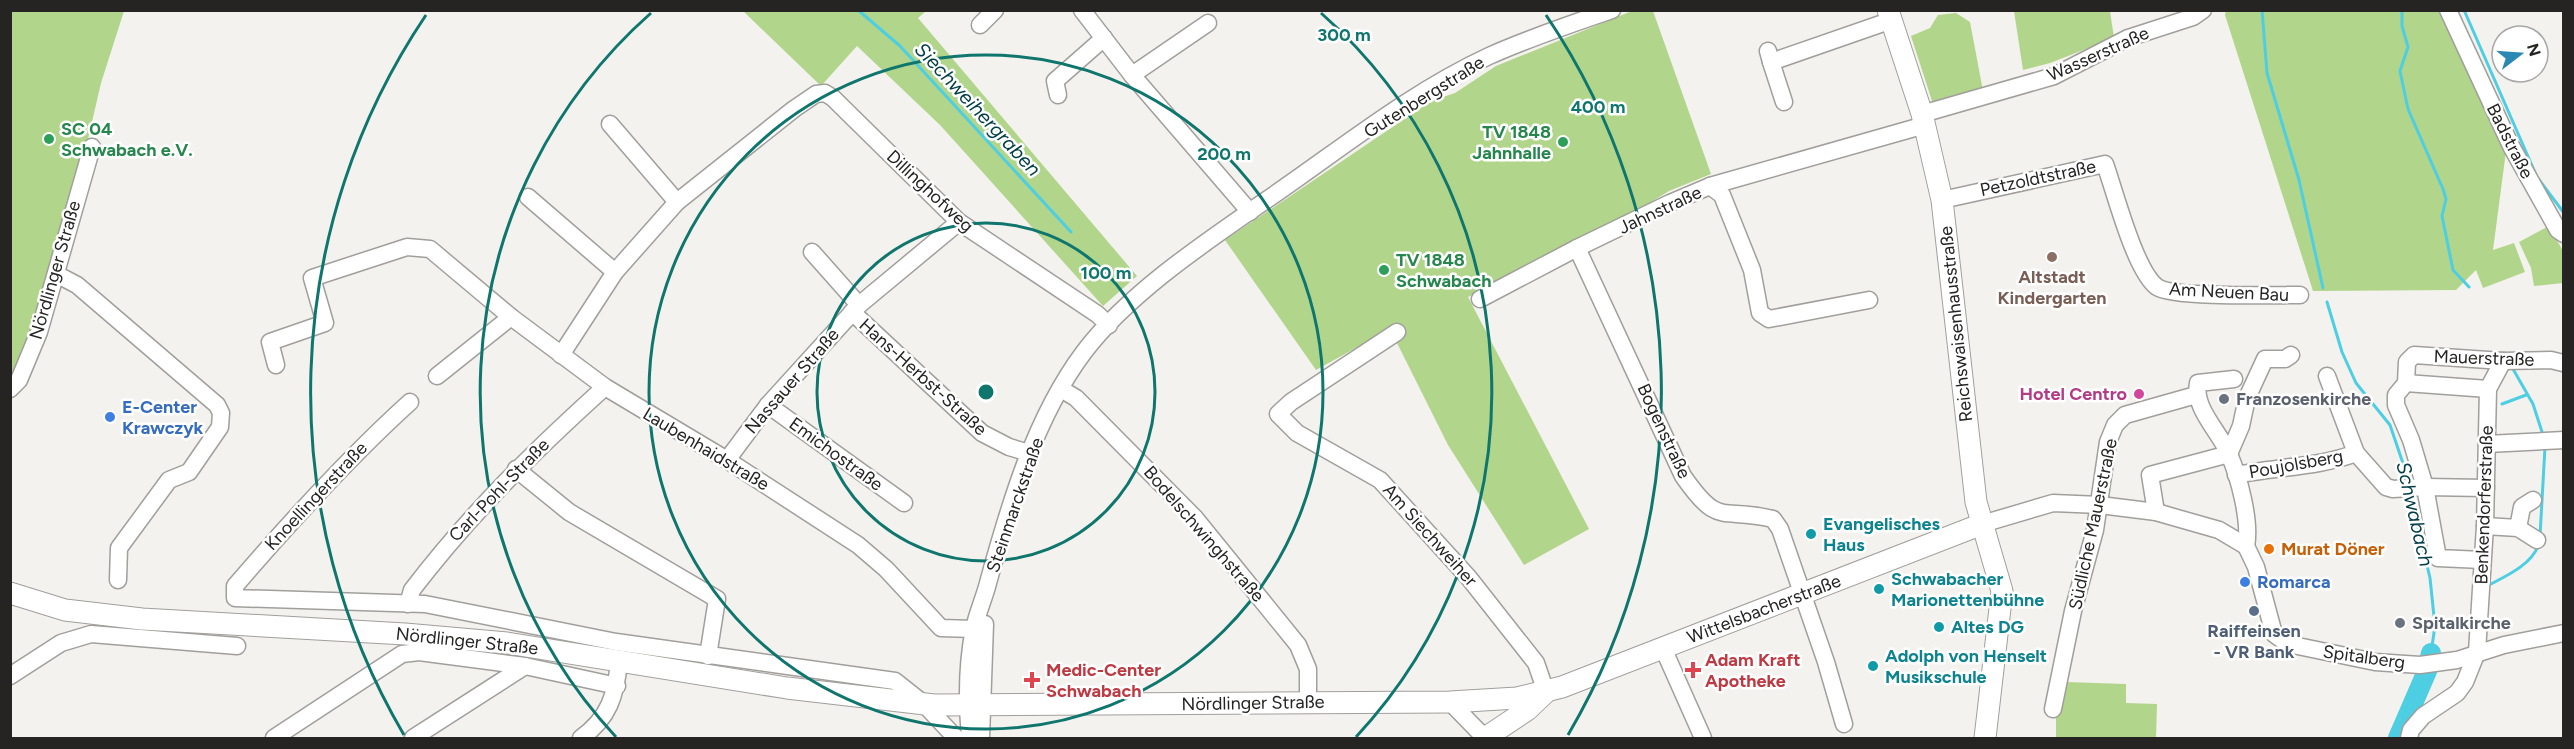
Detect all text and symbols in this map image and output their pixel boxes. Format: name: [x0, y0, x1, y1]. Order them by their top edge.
street label: Wasserstraße: [2044, 22, 2152, 86]
text: 300 m: [1317, 24, 1371, 46]
north arrow: [2490, 24, 2550, 84]
water label: Siechweihergraben: [910, 37, 1046, 181]
text: N: [2523, 41, 2545, 58]
street label: Gutenbergstraße: [1360, 51, 1488, 143]
text: 400 m: [1571, 96, 1625, 118]
street label: Badstraße: [2482, 100, 2538, 182]
place label: SC 04 Schwabach e.V.: [61, 118, 193, 161]
place label: TV 1848 Jahnhalle: [1472, 121, 1551, 164]
marker: SC 04 Schwabach e.V.: [42, 132, 56, 146]
marker: TV 1848 Jahnhalle: [1556, 135, 1570, 149]
text: 200 m: [1197, 143, 1251, 165]
street label: Dillinghofweg: [882, 145, 978, 237]
street label: Petzoldtstraße: [1978, 155, 2098, 201]
street label: Jahnstraße: [1615, 181, 1705, 239]
street label: Nördlinger Straße: [25, 198, 85, 342]
street label: Reichswaisenhausstraße: [1935, 225, 1977, 423]
place label: TV 1848 Schwabach: [1396, 249, 1492, 292]
marker: Altstadt Kindergarten: [2045, 250, 2059, 264]
text: 100 m: [1081, 262, 1131, 284]
marker: TV 1848 Schwabach: [1377, 263, 1391, 277]
place label: Altstadt Kindergarten: [1998, 266, 2106, 309]
street label: Am Neuen Bau: [2168, 278, 2290, 306]
street label: Hans-Herbst-Straße: [855, 314, 992, 440]
street label: Nassauer Straße: [740, 324, 844, 438]
street label: Mauerstraße: [2433, 345, 2535, 371]
street label: Bogenstraße: [1632, 380, 1696, 482]
centre of rings: [976, 382, 996, 402]
place label: Hotel Centro: [2020, 383, 2127, 405]
marker: Hotel Centro: [2132, 387, 2146, 401]
place label: Franzosenkirche: [2236, 388, 2371, 410]
marker: Franzosenkirche: [2217, 392, 2231, 406]
place label: E-Center Krawczyk: [122, 396, 204, 439]
street label: Laubenhaidstraße: [639, 403, 773, 495]
marker: E-Center Krawczyk: [103, 410, 117, 424]
street label: Emichostraße: [785, 413, 887, 496]
street label: Benkendorferstraße: [2470, 425, 2498, 585]
street label: Carl-Pohl-Straße: [444, 434, 554, 546]
street label: Steinmarckstraße: [982, 434, 1048, 575]
street label: Südliche Mauerstraße: [2064, 436, 2122, 612]
street label: Knoellingerstraße: [260, 437, 372, 555]
street label: Poujolsberg: [2247, 445, 2345, 483]
water label: Schwabach: [2391, 459, 2439, 569]
street label: Bodelschwinghstraße: [1139, 461, 1269, 607]
street label: Am Siechweiher: [1378, 479, 1482, 591]
place label: Evangelisches Haus: [1823, 513, 1941, 556]
marker: Evangelisches Haus: [1804, 527, 1818, 541]
place label: Murat Döner: [2281, 538, 2385, 560]
marker: Murat Döner: [2262, 542, 2276, 556]
place label: Schwabacher Marionettenbühne: [1891, 568, 2044, 611]
street label: Wittelsbacherstraße: [1684, 569, 1844, 648]
place label: Romarca: [2257, 571, 2331, 593]
marker: Romarca: [2238, 575, 2252, 589]
marker: Schwabacher Marionettenbühne: [1872, 582, 1886, 596]
marker: Raiffeinsen - VR Bank: [2247, 604, 2261, 618]
place label: Spitalkirche: [2412, 612, 2511, 634]
place label: Altes DG: [1951, 616, 2024, 638]
marker: Spitalkirche: [2393, 616, 2407, 630]
marker: Altes DG: [1932, 620, 1946, 634]
place label: Raiffeinsen - VR Bank: [2207, 620, 2301, 663]
street label: Nördlinger Straße: [395, 623, 540, 659]
street label: Spitalberg: [2321, 640, 2407, 674]
place label: Adolph von Henselt Musikschule: [1885, 645, 2047, 688]
place label: Adam Kraft Apotheke: [1705, 649, 1801, 692]
place label: Medic-Center Schwabach: [1046, 659, 1161, 702]
marker: Adolph von Henselt Musikschule: [1866, 659, 1880, 673]
marker: Adam Kraft Apotheke: [1686, 663, 1700, 677]
marker: Medic-Center Schwabach: [1023, 671, 1041, 689]
street label: Nördlinger Straße: [1181, 691, 1325, 715]

